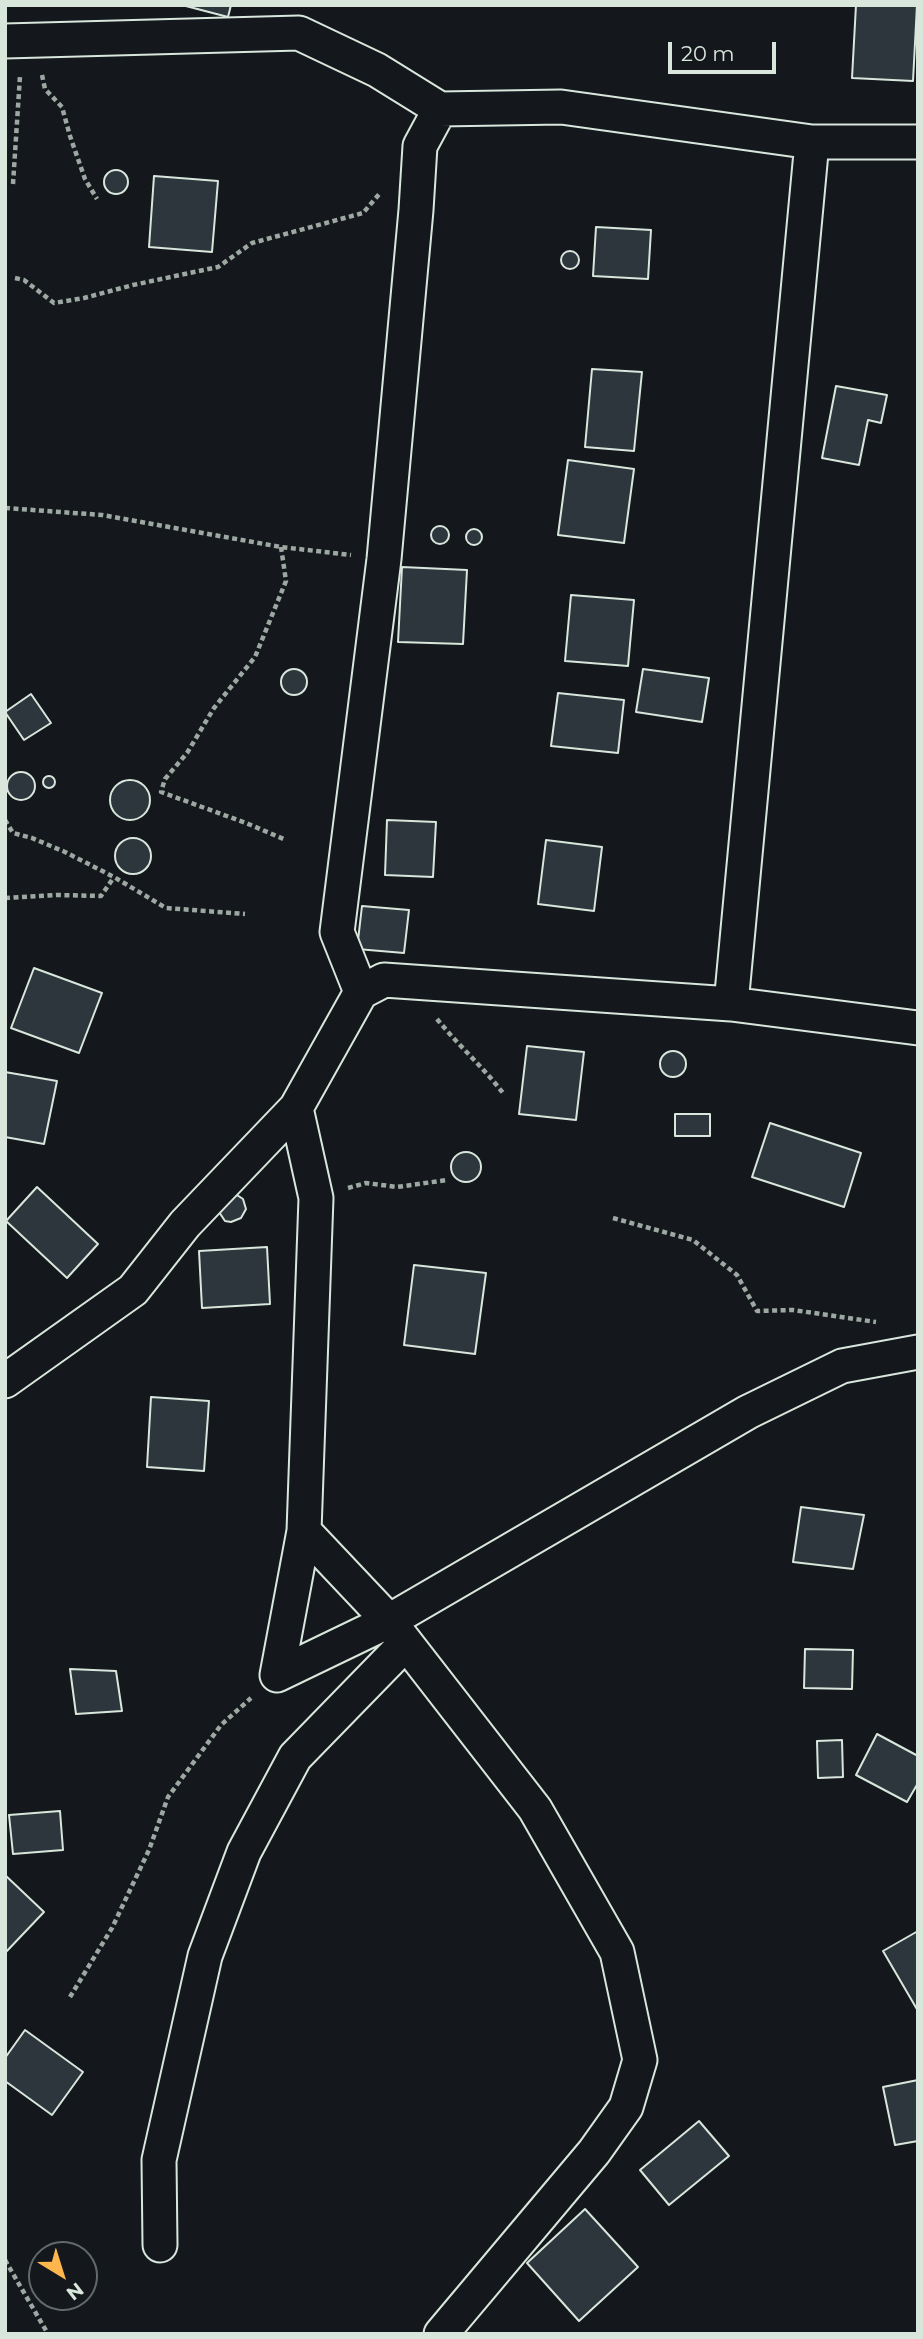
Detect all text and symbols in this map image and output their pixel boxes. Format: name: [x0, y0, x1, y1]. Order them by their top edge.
scale bar: [671, 28, 780, 72]
text: 20 m: [681, 41, 735, 66]
north arrow: [28, 2241, 98, 2311]
text: N: [62, 2278, 88, 2305]

